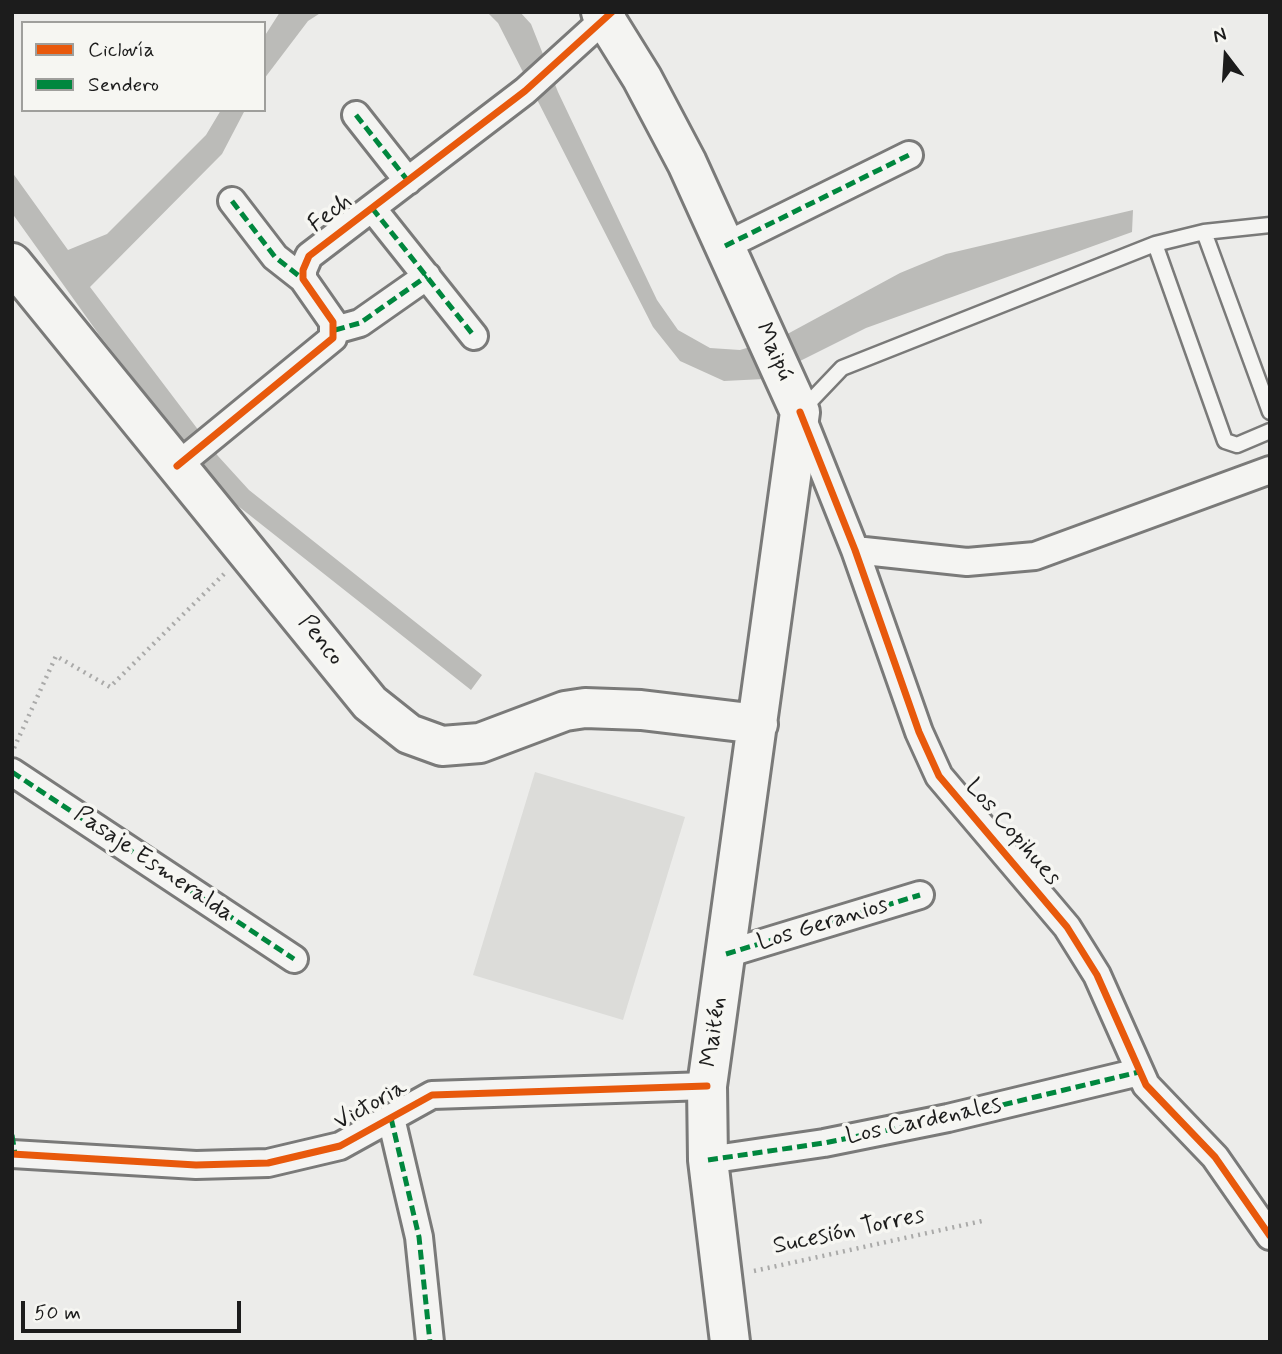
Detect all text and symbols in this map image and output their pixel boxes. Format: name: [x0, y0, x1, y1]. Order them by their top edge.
legend: [21, 21, 266, 112]
north arrow: [1191, 21, 1261, 91]
text: N: [1210, 22, 1229, 49]
text: Ciclovía: [88, 36, 155, 64]
text: Sendero: [88, 71, 159, 99]
street label: Fech: [303, 188, 359, 240]
street label: Maipú: [748, 319, 798, 385]
street label: Penco: [291, 610, 349, 672]
street label: Los Copihues: [958, 774, 1066, 892]
street label: Pasaje Esmeralda: [68, 801, 238, 929]
street label: Los Geranios: [754, 892, 892, 958]
street label: Maitén: [696, 995, 734, 1069]
street label: Victoria: [330, 1074, 412, 1138]
street label: Los Cardenales: [844, 1091, 1004, 1153]
street label: Sucesión Torres: [771, 1202, 927, 1262]
scale bar: [24, 1288, 245, 1332]
text: 50 m: [34, 1299, 81, 1327]

